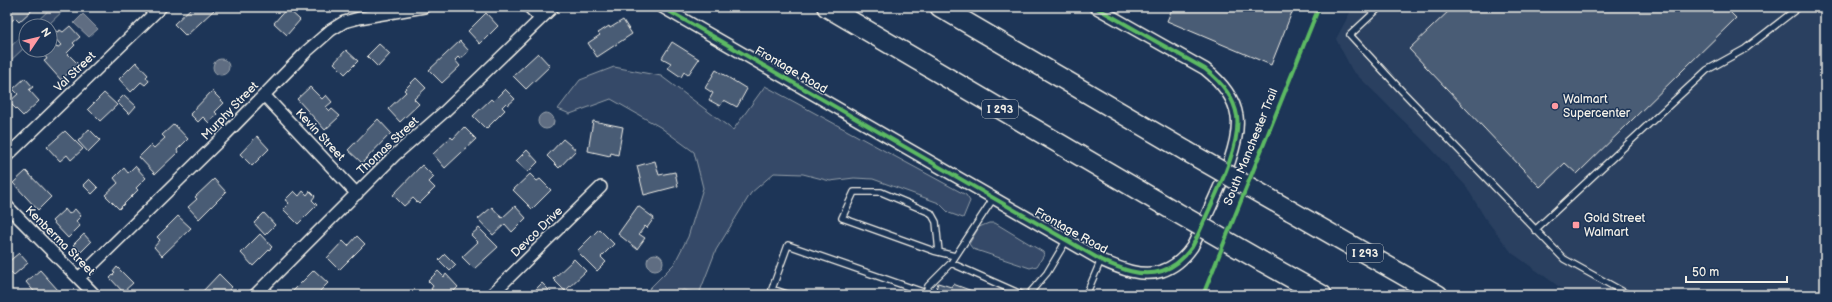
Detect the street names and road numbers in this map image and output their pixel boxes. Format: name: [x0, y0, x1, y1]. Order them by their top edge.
street label: Frontage Road: [752, 43, 830, 97]
street label: Val Street: [51, 48, 99, 95]
street label: Murphy Street: [198, 78, 262, 143]
street label: South Manchester Trail: [1221, 86, 1281, 208]
road number: I 293: [982, 100, 1018, 118]
street label: Kevin Street: [292, 106, 348, 164]
street label: Thomas Street: [354, 113, 422, 178]
street label: Kenberma Street: [22, 203, 98, 279]
street label: Devco Drive: [508, 204, 566, 260]
street label: Frontage Road: [1032, 205, 1110, 257]
road number: I 293: [1347, 244, 1383, 262]

